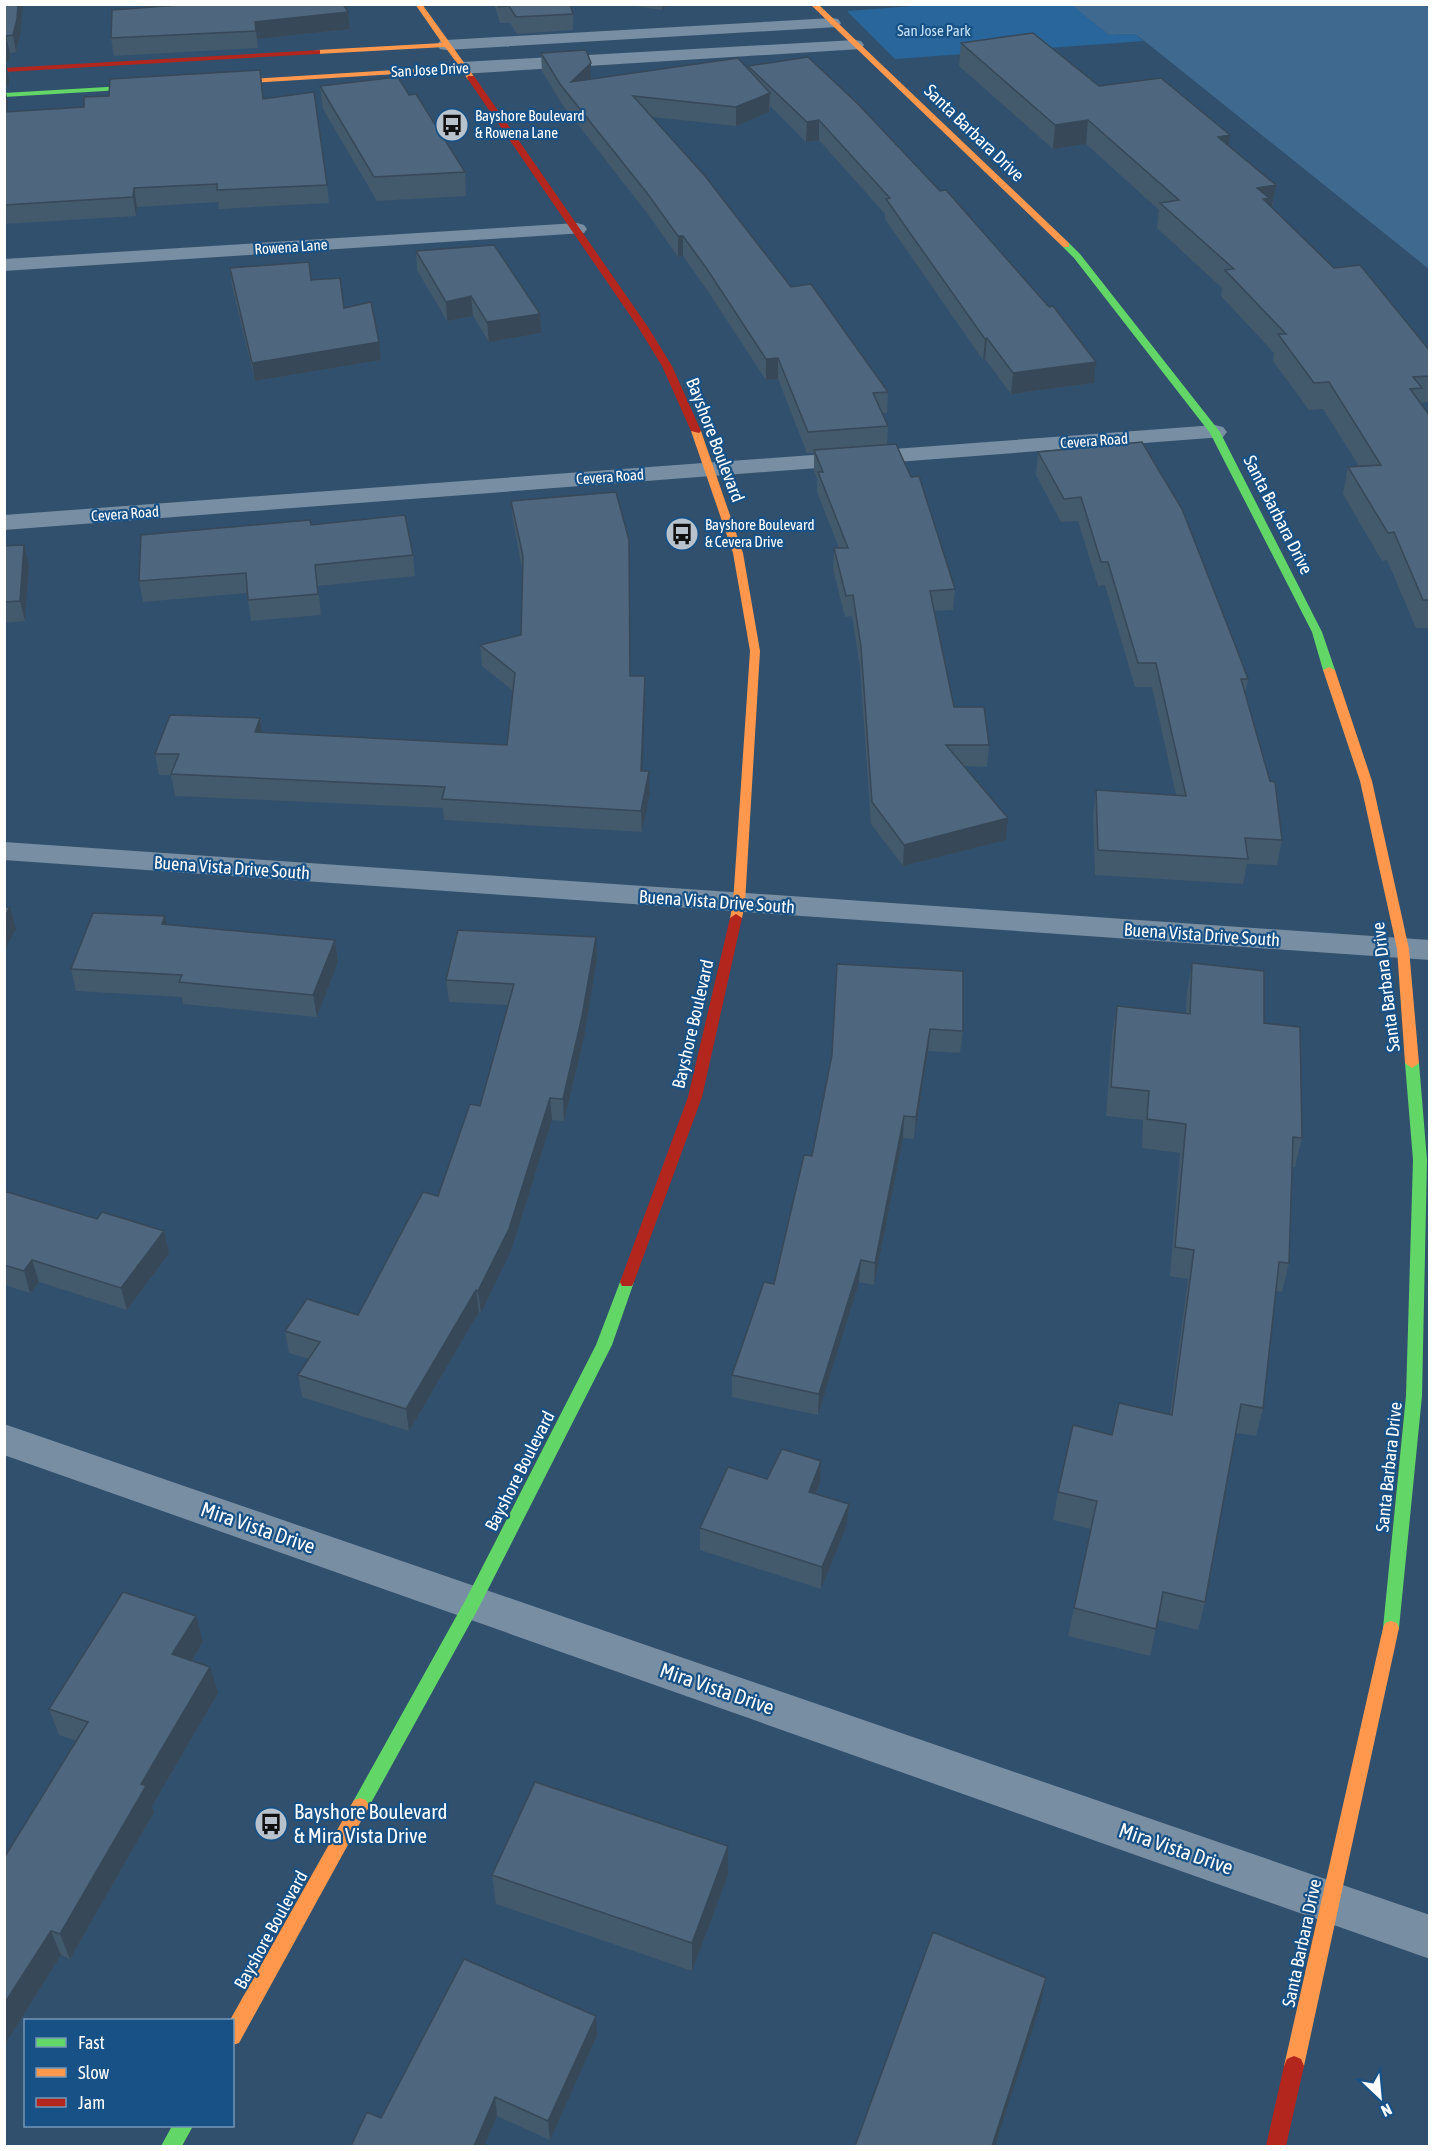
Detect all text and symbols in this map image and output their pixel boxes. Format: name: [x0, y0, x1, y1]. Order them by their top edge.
park label: San Jose Park: [897, 22, 971, 39]
street label: San Jose Drive: [391, 59, 469, 80]
street label: Santa Barbara Drive: [920, 80, 1029, 186]
bus stop icon: Bayshore Boulevard & Rowena Lane: [434, 107, 470, 143]
place label: Bayshore Boulevard & Rowena Lane: [475, 107, 585, 141]
street label: Rowena Lane: [254, 235, 328, 258]
street label: Bayshore Boulevard: [682, 375, 749, 505]
street label: Cevera Road: [1059, 430, 1128, 451]
street label: Santa Barbara Drive: [1239, 452, 1317, 578]
street label: Cevera Road: [575, 466, 644, 487]
street label: Cevera Road: [90, 503, 159, 524]
bus stop icon: Bayshore Boulevard & Cevera Drive: [664, 516, 700, 552]
place label: Bayshore Boulevard & Cevera Drive: [705, 516, 815, 550]
street label: Buena Vista Drive South: [153, 852, 311, 883]
street label: Buena Vista Drive South: [638, 886, 796, 917]
street label: Buena Vista Drive South: [1123, 919, 1281, 950]
street label: Santa Barbara Drive: [1367, 921, 1404, 1053]
street label: Bayshore Boulevard: [667, 957, 718, 1090]
street label: Santa Barbara Drive: [1371, 1401, 1406, 1533]
street label: Bayshore Boulevard: [480, 1407, 559, 1534]
street label: Mira Vista Drive: [198, 1496, 319, 1558]
street label: Mira Vista Drive: [657, 1657, 778, 1719]
place label: Bayshore Boulevard & Mira Vista Drive: [294, 1799, 447, 1847]
bus stop icon: Bayshore Boulevard & Mira Vista Drive: [253, 1806, 289, 1842]
street label: Mira Vista Drive: [1116, 1817, 1237, 1879]
street label: Bayshore Boulevard: [229, 1867, 312, 1992]
street label: Santa Barbara Drive: [1278, 1877, 1325, 2009]
legend: [24, 2019, 234, 2127]
text: Fast: [78, 2032, 105, 2053]
text: Slow: [78, 2062, 109, 2083]
north arrow: [1350, 2067, 1410, 2127]
text: Jam: [78, 2092, 105, 2113]
text: N: [1378, 2100, 1395, 2121]

